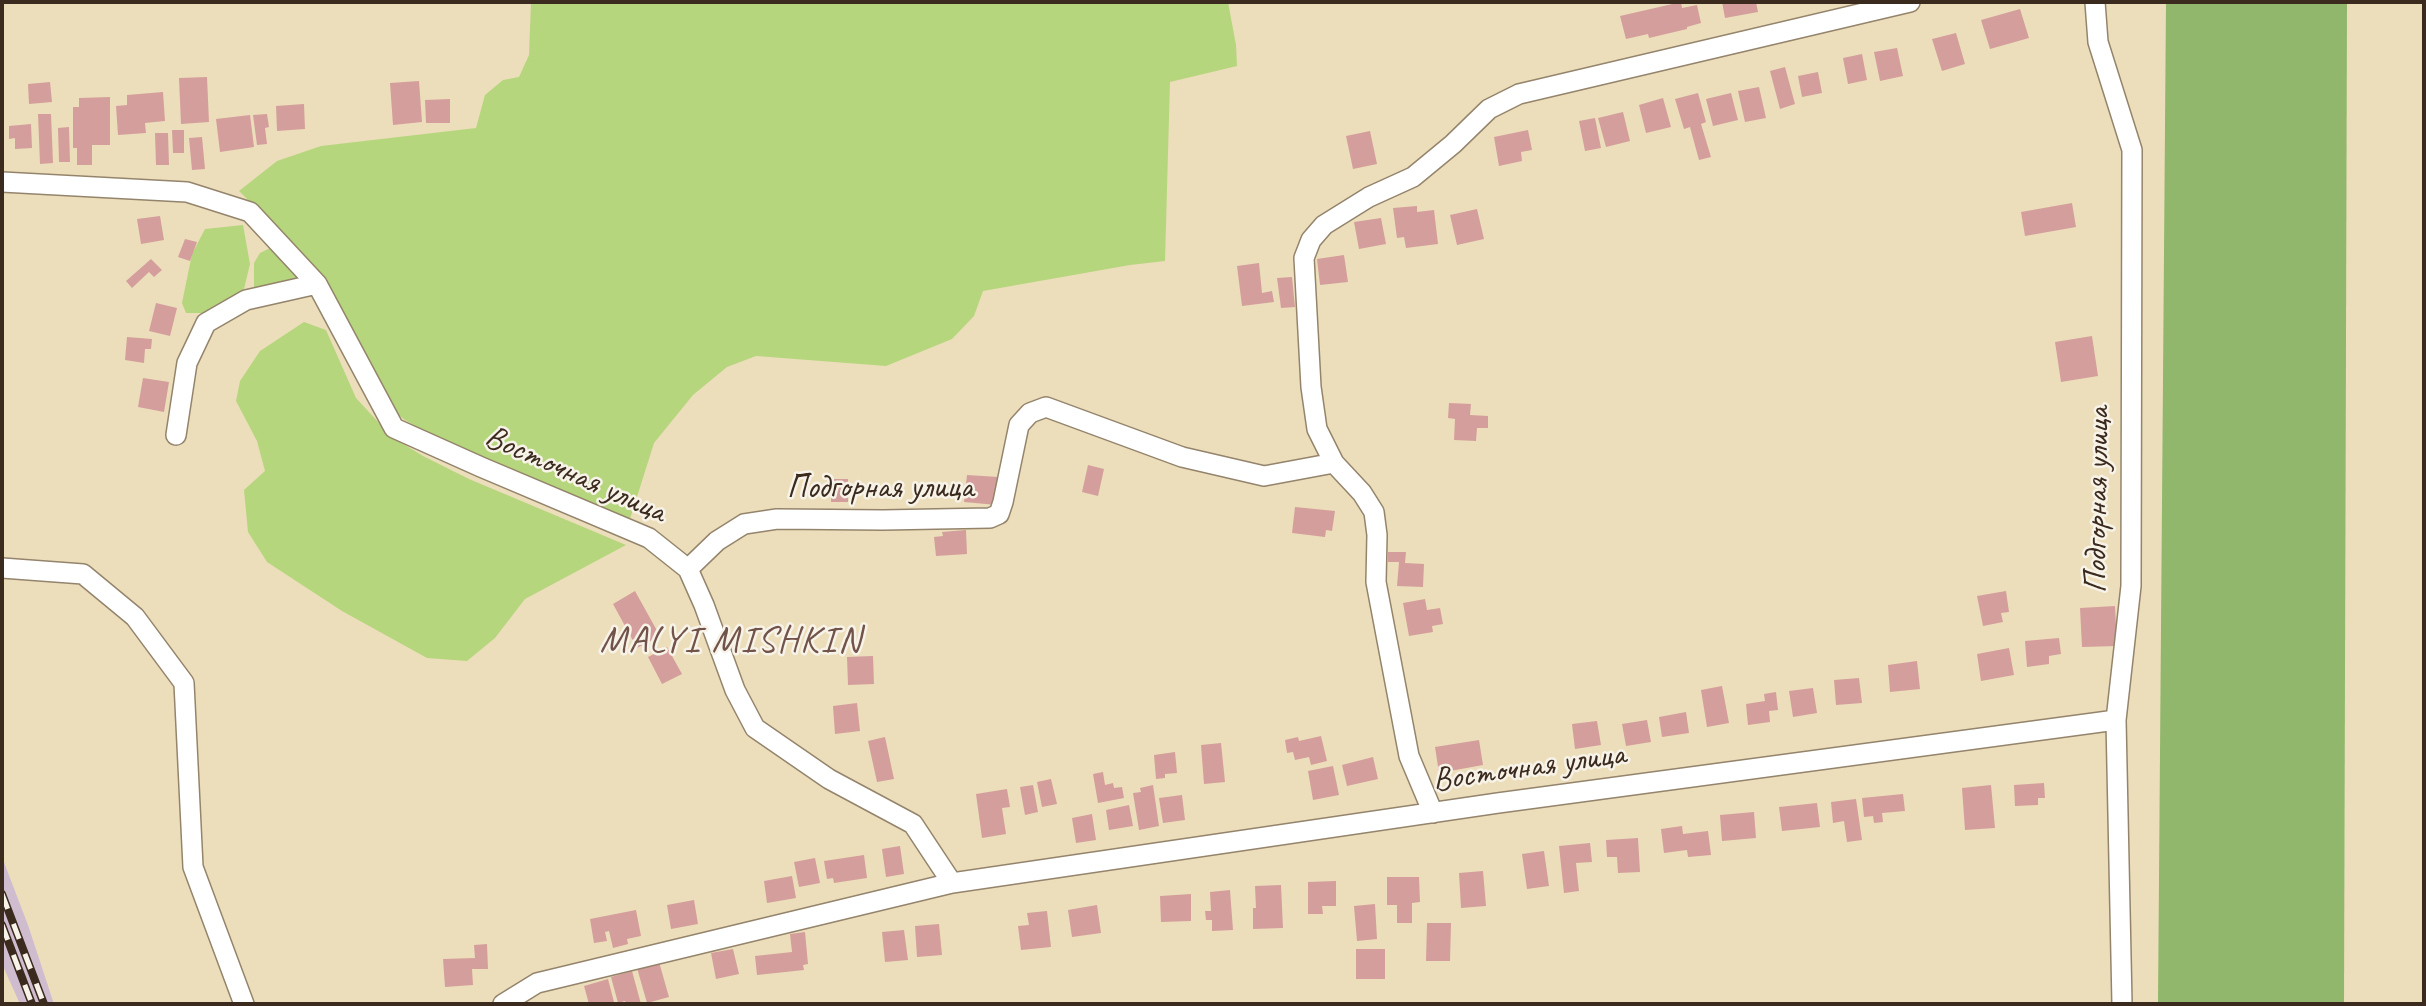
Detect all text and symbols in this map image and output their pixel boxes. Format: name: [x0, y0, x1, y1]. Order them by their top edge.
street label: Подгорная улица: [2077, 406, 2119, 594]
street label: Восточная улица: [478, 417, 672, 533]
street label: Подгорная улица: [787, 468, 973, 508]
district label: MALYI MISHKIN: [602, 619, 860, 663]
street label: Восточная улица: [1430, 735, 1628, 801]

